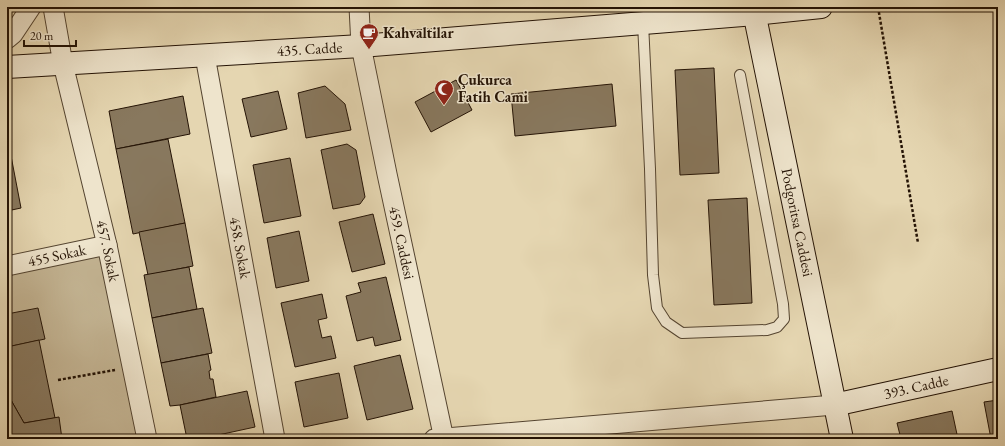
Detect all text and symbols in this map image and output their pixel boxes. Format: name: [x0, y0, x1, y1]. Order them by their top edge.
scale bar: [24, 22, 76, 48]
cafe icon: Kahvaltilar: [358, 22, 380, 50]
place label: Kahvaltilar: [383, 23, 454, 42]
text: 20 m: [30, 28, 54, 44]
street label: 435. Cadde: [276, 37, 343, 60]
place label: Çukurca Fatih Cami: [458, 70, 529, 106]
mosque icon: Çukurca Fatih Cami: [433, 78, 455, 106]
street label: Podgoritsa Caddesi: [777, 167, 818, 279]
street label: 459. Caddesi: [385, 204, 419, 281]
street label: 458. Sokak: [226, 215, 256, 281]
street label: 457. Sokak: [92, 218, 124, 284]
street label: 455 Sokak: [26, 239, 89, 270]
street label: 393. Cadde: [882, 370, 950, 403]

